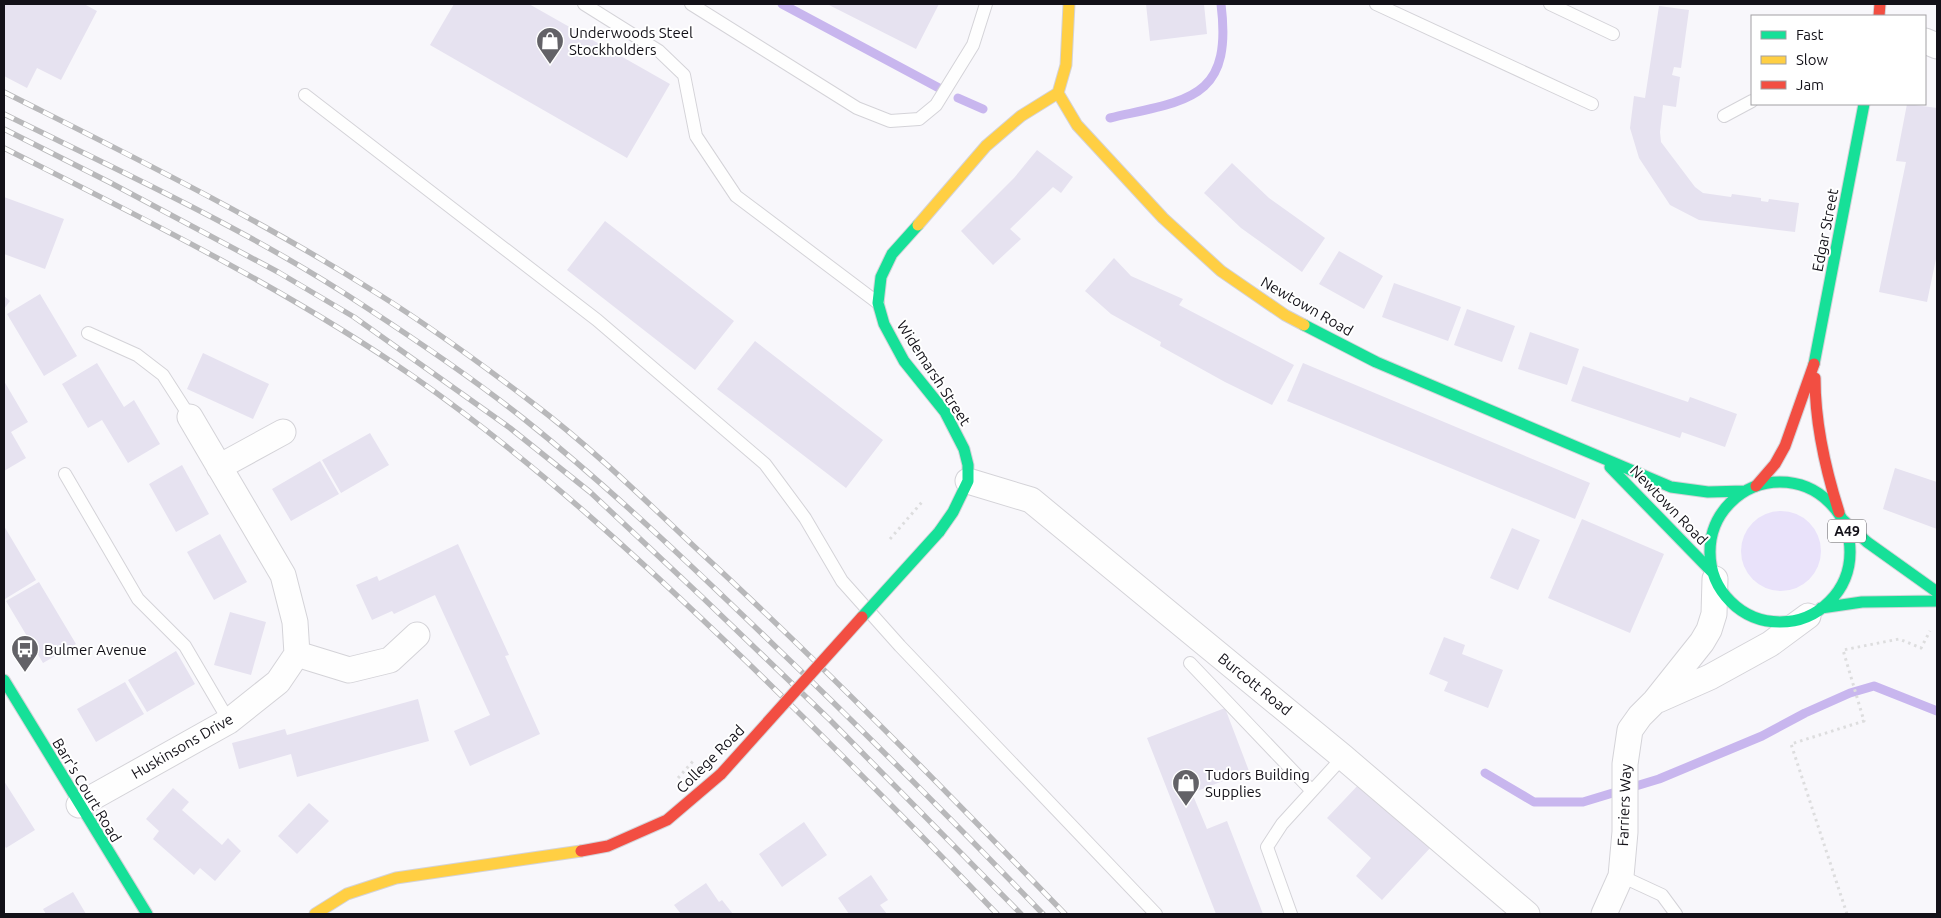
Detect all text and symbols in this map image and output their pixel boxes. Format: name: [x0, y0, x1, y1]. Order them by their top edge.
legend: [1751, 15, 1926, 105]
place label: Underwoods Steel Stockholders: [569, 24, 693, 58]
shop icon: Underwoods Steel Stockholders: [535, 26, 565, 65]
text: Fast: [1796, 26, 1824, 43]
text: Slow: [1796, 51, 1829, 68]
text: Jam: [1796, 76, 1824, 93]
street label: Edgar Street: [1809, 187, 1841, 273]
street label: Newtown Road: [1258, 273, 1356, 339]
street label: Widemarsh Street: [894, 317, 974, 429]
street label: Newtown Road: [1627, 462, 1711, 548]
road number: A49: [1828, 520, 1866, 542]
bus stop icon: Bulmer Avenue: [10, 634, 40, 673]
place label: Bulmer Avenue: [44, 641, 147, 658]
street label: Burcott Road: [1215, 649, 1295, 719]
street label: Huskinsons Drive: [128, 710, 236, 782]
street label: College Road: [673, 722, 747, 796]
street label: Barr's Court Road: [49, 735, 125, 845]
street label: Farriers Way: [1614, 763, 1634, 847]
place label: Tudors Building Supplies: [1205, 766, 1310, 800]
shop icon: Tudors Building Supplies: [1171, 768, 1201, 807]

